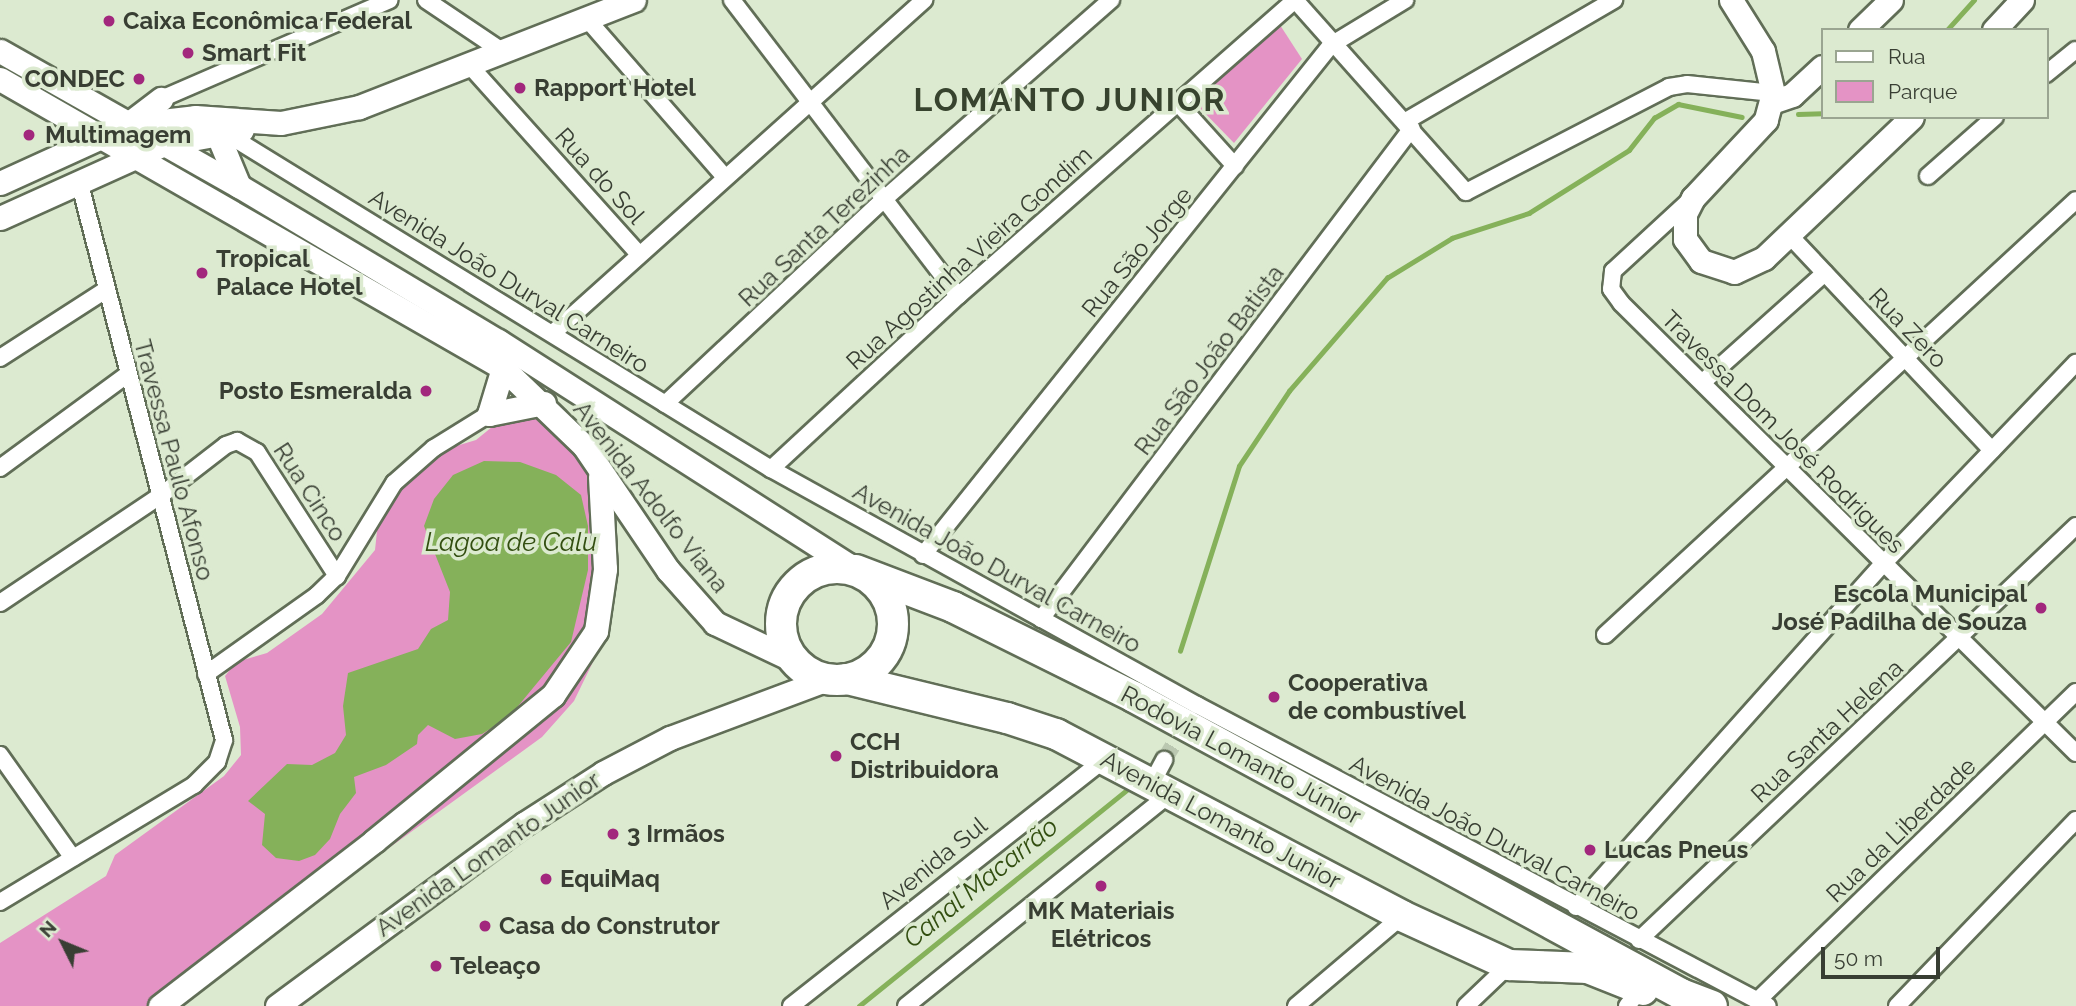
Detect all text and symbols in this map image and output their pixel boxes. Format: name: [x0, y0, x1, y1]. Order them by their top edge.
place label: Caixa Econômica Federal: [123, 7, 412, 35]
marker: Caixa Econômica Federal: [101, 13, 117, 29]
legend: [1820, 28, 2048, 119]
place label: Smart Fit: [202, 39, 306, 67]
text: Rua: [1888, 44, 1925, 69]
marker: Smart Fit: [180, 45, 196, 61]
place label: CONDEC: [25, 65, 125, 93]
marker: CONDEC: [131, 71, 147, 87]
place label: Rapport Hotel: [534, 74, 696, 102]
text: Parque: [1888, 79, 1957, 104]
marker: Rapport Hotel: [512, 80, 528, 96]
district label: LOMANTO JUNIOR: [915, 81, 1225, 119]
place label: Multimagem: [45, 121, 191, 149]
street label: Rua do Sol: [549, 122, 651, 230]
marker: Multimagem: [19, 125, 39, 145]
street label: Rua Santa Terezinha: [732, 139, 916, 313]
street label: Rua Agostinha Vieira Gondim: [840, 140, 1098, 376]
street label: Rua São Jorge: [1076, 181, 1198, 323]
street label: Avenida João Durval Carneiro: [363, 182, 655, 380]
place label: Tropical Palace Hotel: [216, 245, 363, 301]
street label: Rua São João Batista: [1128, 259, 1290, 461]
marker: Tropical Palace Hotel: [194, 265, 210, 281]
street label: Rua Zero: [1863, 282, 1953, 374]
street label: Travessa Dom José Rodrigues: [1655, 304, 1911, 560]
street label: Travessa Paulo Afonso: [128, 336, 220, 584]
place label: Posto Esmeralda: [219, 377, 412, 405]
marker: Posto Esmeralda: [418, 383, 434, 399]
street label: Avenida Adolfo Viana: [567, 395, 735, 599]
street label: Rua Cinco: [267, 437, 353, 547]
street label: Avenida João Durval Carneiro: [847, 476, 1147, 660]
water label: Lagoa de Calu: [425, 527, 597, 559]
place label: Escola Municipal José Padilha de Souza: [1772, 580, 2027, 636]
marker: Escola Municipal José Padilha de Souza: [2033, 600, 2049, 616]
street label: Rua Santa Helena: [1745, 653, 1909, 809]
place label: Cooperativa de combustível: [1288, 669, 1466, 725]
street label: Rodovia Lomanto Júnior: [1116, 679, 1366, 831]
marker: Cooperativa de combustível: [1266, 689, 1282, 705]
place label: CCH Distribuidora: [850, 728, 999, 784]
street label: Avenida Lomanto Junior: [1096, 744, 1346, 896]
marker: CCH Distribuidora: [828, 748, 844, 764]
street label: Avenida João Durval Carneiro: [1344, 749, 1646, 927]
street label: Rua da Liberdade: [1820, 751, 1982, 909]
street label: Avenida Lomanto Junior: [370, 765, 606, 943]
street label: Avenida Sul: [873, 811, 993, 915]
water label: Canal Macarrão: [897, 811, 1065, 955]
place label: 3 Irmãos: [627, 820, 725, 848]
marker: 3 Irmãos: [605, 826, 621, 842]
place label: Lucas Pneus: [1604, 836, 1748, 864]
marker: Lucas Pneus: [1582, 842, 1598, 858]
place label: EquiMaq: [560, 865, 660, 893]
marker: EquiMaq: [538, 871, 554, 887]
marker: MK Materiais Elétricos: [1093, 878, 1109, 894]
place label: MK Materiais Elétricos: [1027, 897, 1175, 953]
north arrow: [28, 908, 98, 978]
place label: Casa do Construtor: [499, 912, 720, 940]
text: N: [35, 916, 61, 941]
marker: Casa do Construtor: [477, 918, 493, 934]
scale bar: [1824, 932, 1943, 976]
text: 50 m: [1834, 946, 1883, 971]
place label: Teleaço: [450, 952, 541, 980]
marker: Teleaço: [428, 958, 444, 974]

